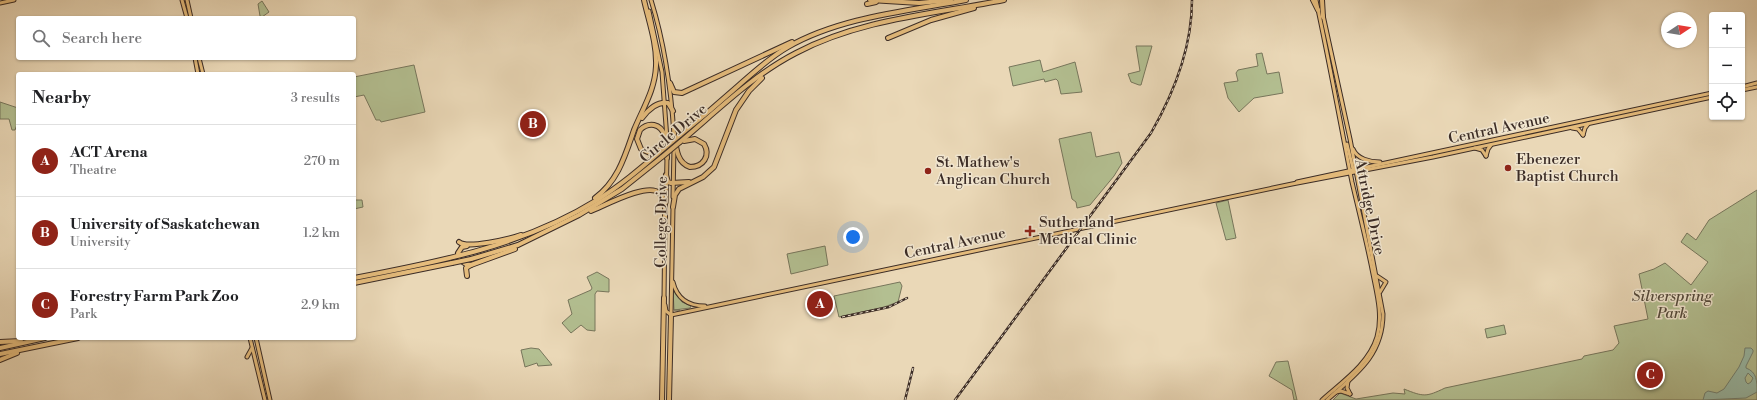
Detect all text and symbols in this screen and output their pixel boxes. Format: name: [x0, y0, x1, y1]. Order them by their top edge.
north arrow: [1661, 12, 1697, 48]
map controls: [1709, 12, 1745, 120]
button: +: [1709, 12, 1745, 48]
search box: [16, 16, 356, 60]
icon: search: [30, 27, 52, 49]
text: Search here: [62, 29, 142, 48]
button: −: [1709, 48, 1745, 84]
button: locate: [1709, 84, 1745, 120]
text: Nearby: [32, 87, 91, 109]
text: 3 results: [291, 90, 340, 106]
street label: Circle Drive: [636, 100, 711, 167]
street label: Central Avenue: [1447, 108, 1552, 149]
pin: B: [520, 109, 546, 139]
text: ACT Arena: [70, 143, 148, 162]
place label: Ebenezer Baptist Church: [1515, 150, 1619, 186]
text: A: [40, 153, 50, 169]
text: 270 m: [304, 153, 340, 169]
place label: St. Mathew's Anglican Church: [935, 153, 1050, 189]
street label: Attridge Drive: [1350, 156, 1389, 257]
text: Theatre: [70, 162, 116, 178]
marker: Ebenezer Baptist Church: [1503, 163, 1513, 173]
marker: St. Mathew's Anglican Church: [923, 166, 933, 176]
street label: College Drive: [651, 176, 672, 268]
place label: Sutherland Medical Clinic: [1039, 213, 1137, 249]
text: University of Saskatchewan: [70, 215, 260, 234]
street label: Central Avenue: [903, 223, 1008, 264]
text: B: [40, 225, 50, 241]
text: 1.2 km: [303, 225, 340, 241]
marker: Sutherland Medical Clinic: [1024, 225, 1036, 237]
your location: [843, 227, 863, 247]
text: University: [70, 234, 131, 250]
text: Forestry Farm Park Zoo: [70, 287, 239, 306]
park label: Silverspring Park: [1632, 287, 1713, 323]
pin: A: [807, 289, 833, 319]
text: C: [40, 297, 50, 313]
text: 2.9 km: [301, 297, 340, 313]
text: Park: [70, 306, 97, 322]
pin: C: [1637, 360, 1663, 390]

